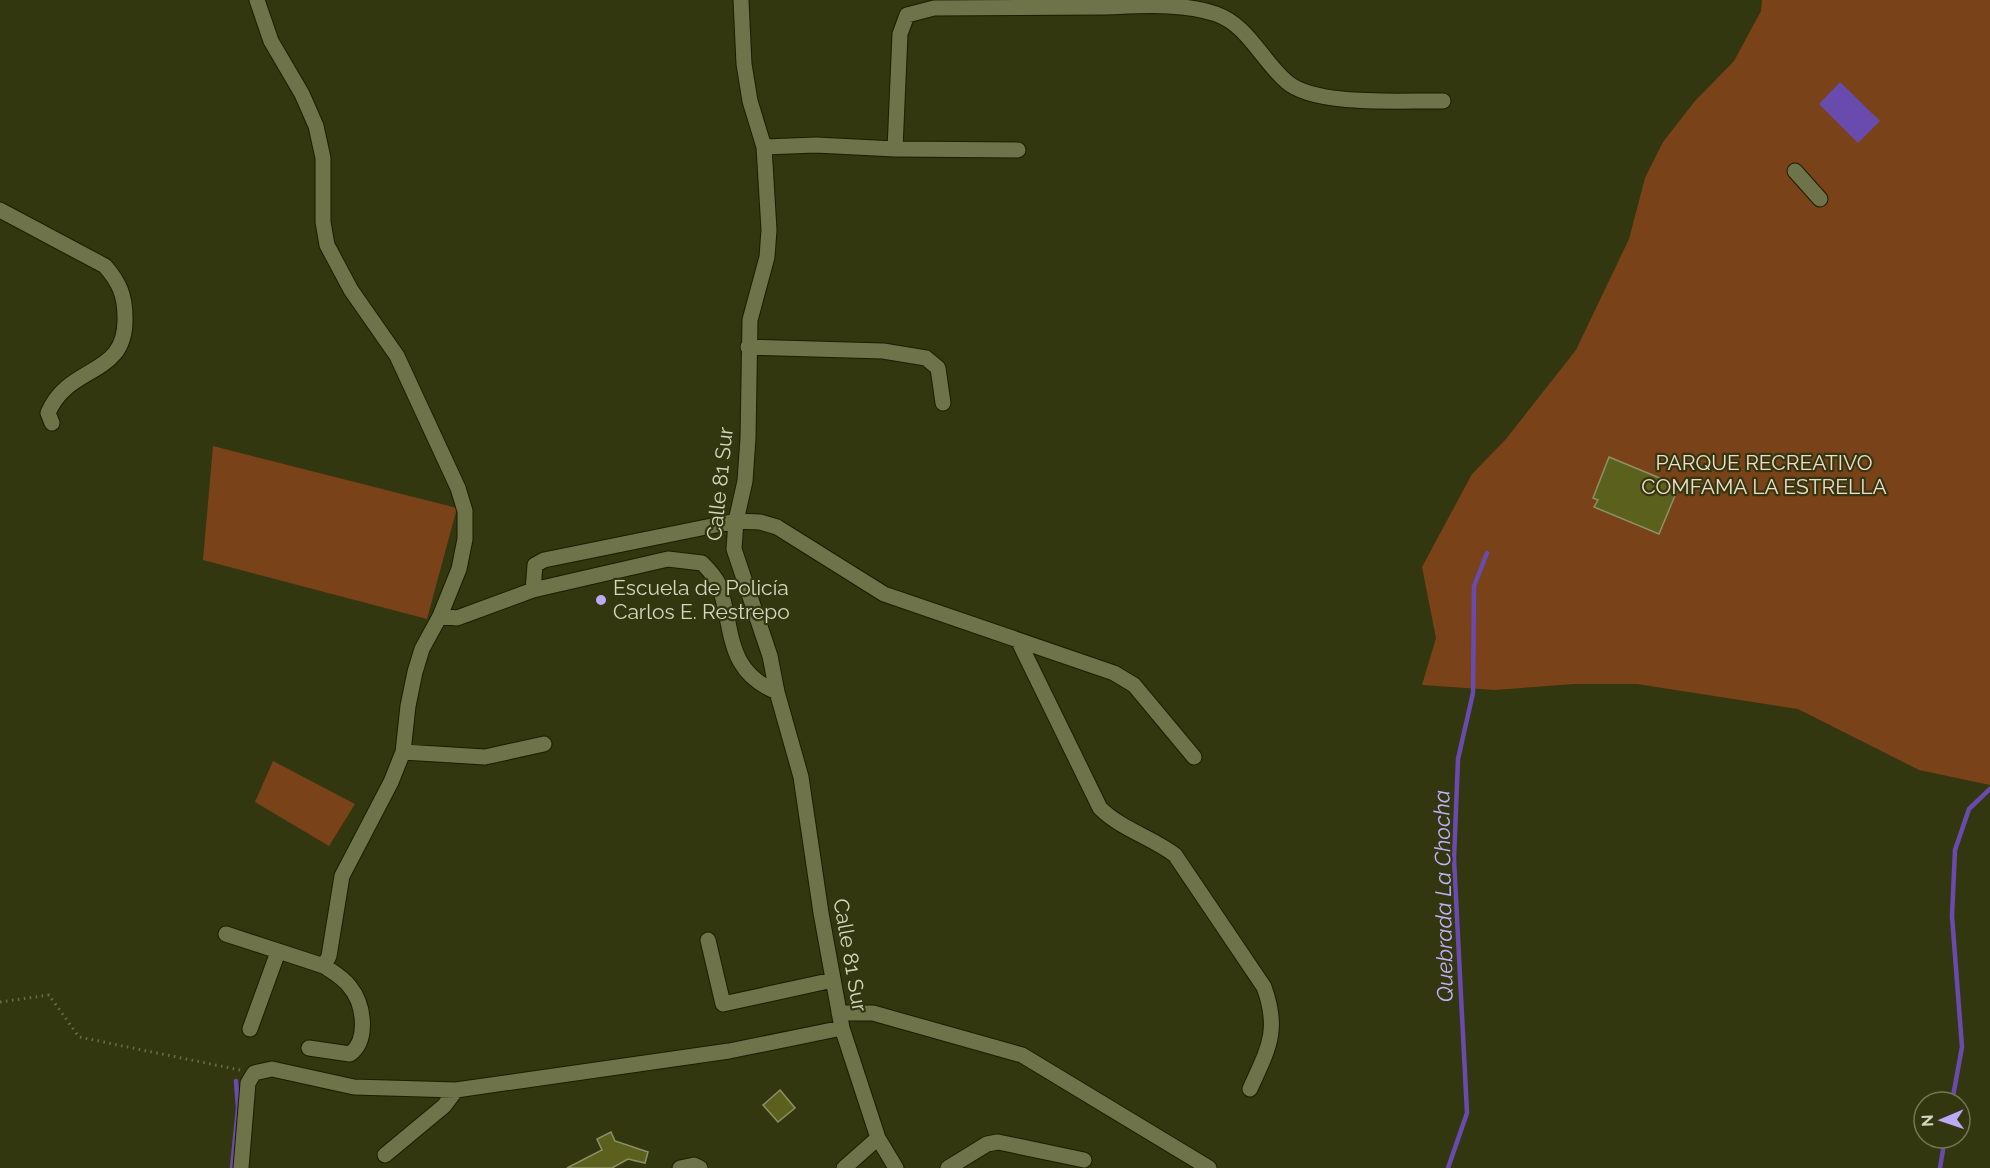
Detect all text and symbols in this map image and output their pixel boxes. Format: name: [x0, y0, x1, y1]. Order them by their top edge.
street label: Calle 81 Sur: [701, 425, 738, 542]
park label: PARQUE RECREATIVO COMFAMA LA ESTRELLA: [1641, 450, 1887, 499]
place label: Escuela de Policía Carlos E. Restrepo: [613, 575, 790, 624]
marker: Escuela de Policía Carlos E. Restrepo: [594, 593, 608, 607]
water label: Quebrada La Chocha: [1428, 790, 1458, 1002]
street label: Calle 81 Sur: [828, 896, 873, 1014]
north arrow: [1912, 1090, 1972, 1150]
text: N: [1918, 1114, 1937, 1127]

